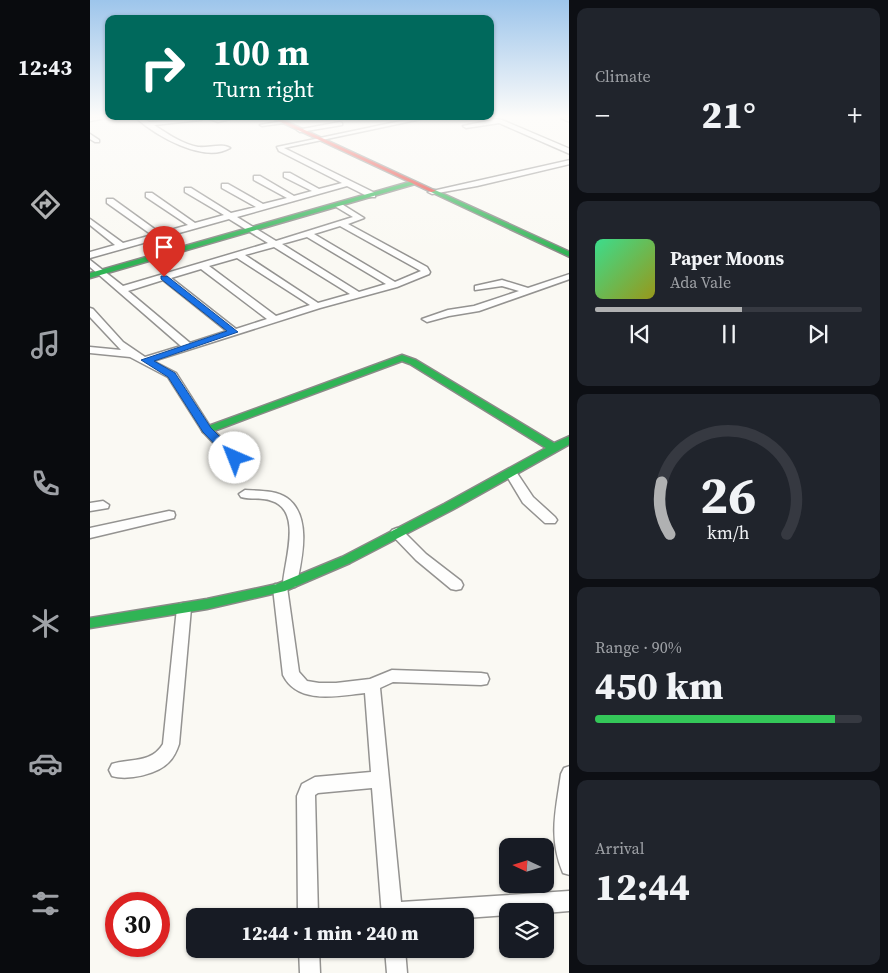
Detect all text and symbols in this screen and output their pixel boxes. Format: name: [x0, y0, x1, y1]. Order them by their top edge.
text: 100 m: [213, 29, 309, 77]
icon: right: [130, 35, 195, 100]
text: 12:43: [18, 52, 72, 82]
text: Climate: [595, 65, 651, 87]
text: Turn right: [213, 74, 314, 104]
text: 21°: [701, 89, 756, 141]
text: −: [595, 96, 610, 134]
text: +: [847, 96, 862, 134]
icon: directions: [28, 187, 63, 222]
pin: [143, 226, 185, 277]
icon: arrive: [150, 233, 178, 261]
text: Paper Moons: [670, 245, 784, 271]
text: Ada Vale: [670, 271, 731, 293]
icon: previous: [626, 320, 654, 348]
icon: pause: [715, 320, 743, 348]
icon: next: [804, 320, 832, 348]
icon: music: [28, 327, 63, 362]
position arrow: [208, 431, 260, 483]
text: 26: [700, 459, 757, 530]
icon: phone: [28, 466, 63, 501]
text: km/h: [707, 520, 750, 545]
icon: climate: [28, 606, 63, 641]
text: Range · 90%: [595, 636, 682, 658]
text: 450 km: [595, 660, 723, 712]
icon: car: [28, 746, 63, 781]
text: Arrival: [595, 837, 644, 859]
north arrow: [499, 838, 554, 892]
map controls: [499, 838, 554, 958]
text: 12:44: [595, 861, 690, 913]
icon: filters: [28, 886, 63, 921]
speed limit sign: 30: [105, 892, 170, 957]
button: layers: [499, 903, 554, 958]
text: 12:44 · 1 min · 240 m: [241, 920, 419, 946]

